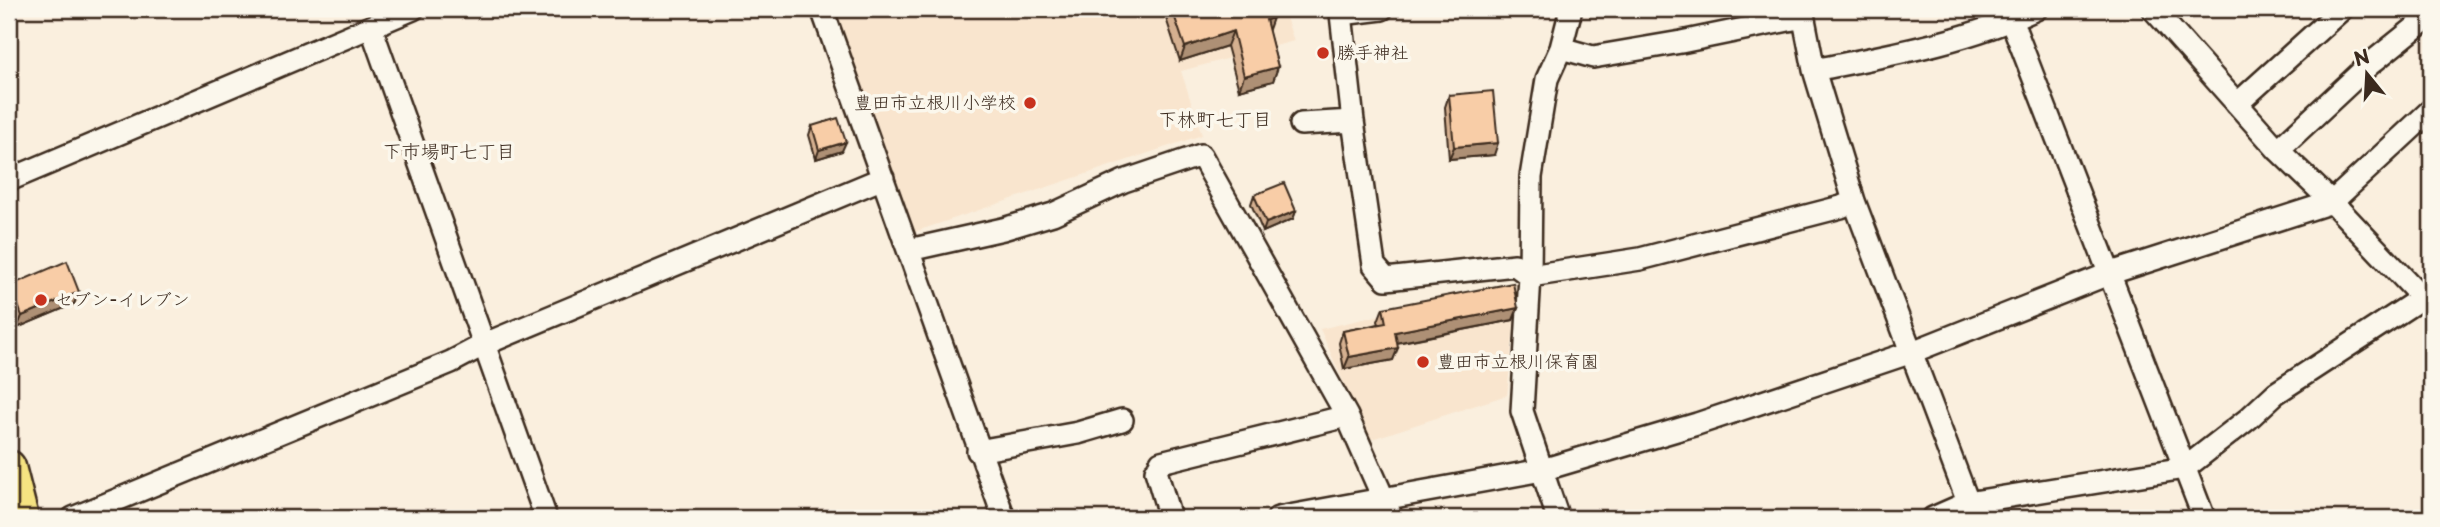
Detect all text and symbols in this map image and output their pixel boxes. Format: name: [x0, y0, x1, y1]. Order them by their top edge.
place label: 勝手神社: [1337, 38, 1409, 65]
north arrow: [2332, 38, 2402, 108]
text: N: [2350, 41, 2373, 73]
marker: 勝手神社: [1315, 45, 1331, 61]
place label: 豊田市立根川小学校: [854, 88, 1016, 115]
marker: 豊田市立根川小学校: [1022, 95, 1038, 111]
district label: 下林町七丁目: [1158, 104, 1272, 132]
district label: 下市場町七丁目: [382, 136, 516, 164]
place label: セブン-イレブン: [55, 285, 190, 312]
marker: セブン-イレブン: [33, 292, 49, 308]
place label: 豊田市立根川保育園: [1437, 347, 1599, 374]
marker: 豊田市立根川保育園: [1415, 354, 1431, 370]

